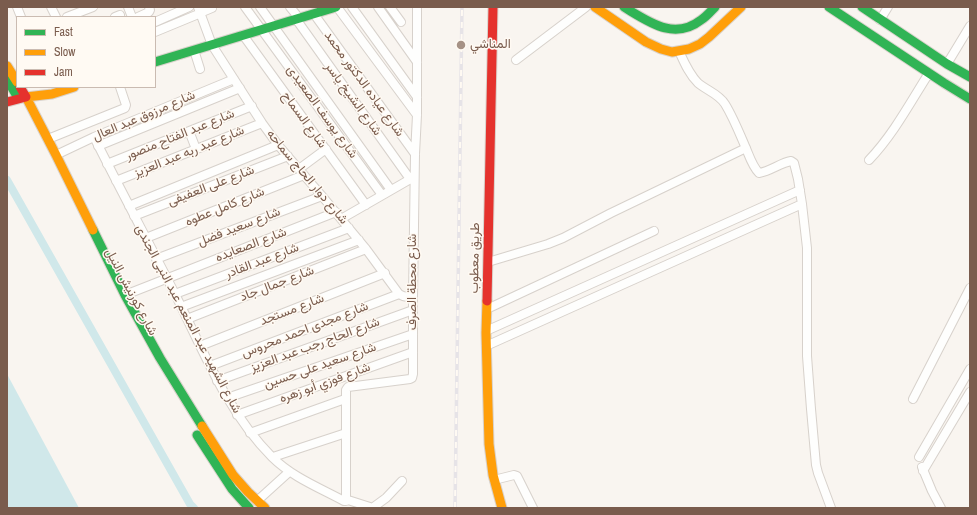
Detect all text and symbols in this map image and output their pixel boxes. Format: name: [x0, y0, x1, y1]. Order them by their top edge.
legend: [16, 16, 156, 88]
text: Fast: [54, 24, 73, 40]
street label: شارع عياده الدكتور محمد: [320, 28, 408, 140]
place label: المناشي: [470, 37, 511, 53]
marker: المناشي: [455, 39, 467, 51]
text: Slow: [54, 44, 75, 60]
street label: شارع الشيخ ياسر: [321, 59, 385, 139]
street label: شارع يوسف الصعيدى: [283, 62, 361, 162]
text: Jam: [54, 64, 73, 80]
street label: شارع مرزوق عبد العال: [90, 87, 198, 145]
street label: شارع السماح: [278, 89, 330, 151]
street label: شارع عبد الفتاح منصور: [123, 106, 237, 164]
street label: شارع عبد ربه عبد العزيز: [131, 123, 247, 181]
street label: شارع دوار الحاج سماحه: [263, 126, 351, 228]
street label: شارع على العفيفى: [165, 162, 257, 210]
street label: شارع كامل عطوه: [183, 184, 267, 230]
street label: شارع سعيد فضل: [195, 204, 283, 250]
street label: شارع الشهيد عبد المنعم عبد النبى الجندى: [131, 222, 245, 416]
street label: طريق معطوب: [467, 222, 483, 294]
street label: شارع الصعايده: [213, 224, 289, 266]
street label: شارع محطة الصرف: [405, 234, 421, 330]
street label: شارع عبد القادر: [223, 240, 301, 282]
street label: شارع كورنيش النيل: [101, 246, 161, 338]
street label: شارع جمال جاد: [238, 263, 316, 305]
street label: شارع مستجد: [258, 291, 326, 329]
street label: شارع مجدى احمد محروس: [239, 299, 371, 361]
street label: شارع الحاج رجب عبد العزيز: [248, 314, 382, 376]
street label: شارع سعيد على حسين: [262, 339, 378, 393]
street label: شارع فوزي أبو زهره: [277, 359, 373, 407]

